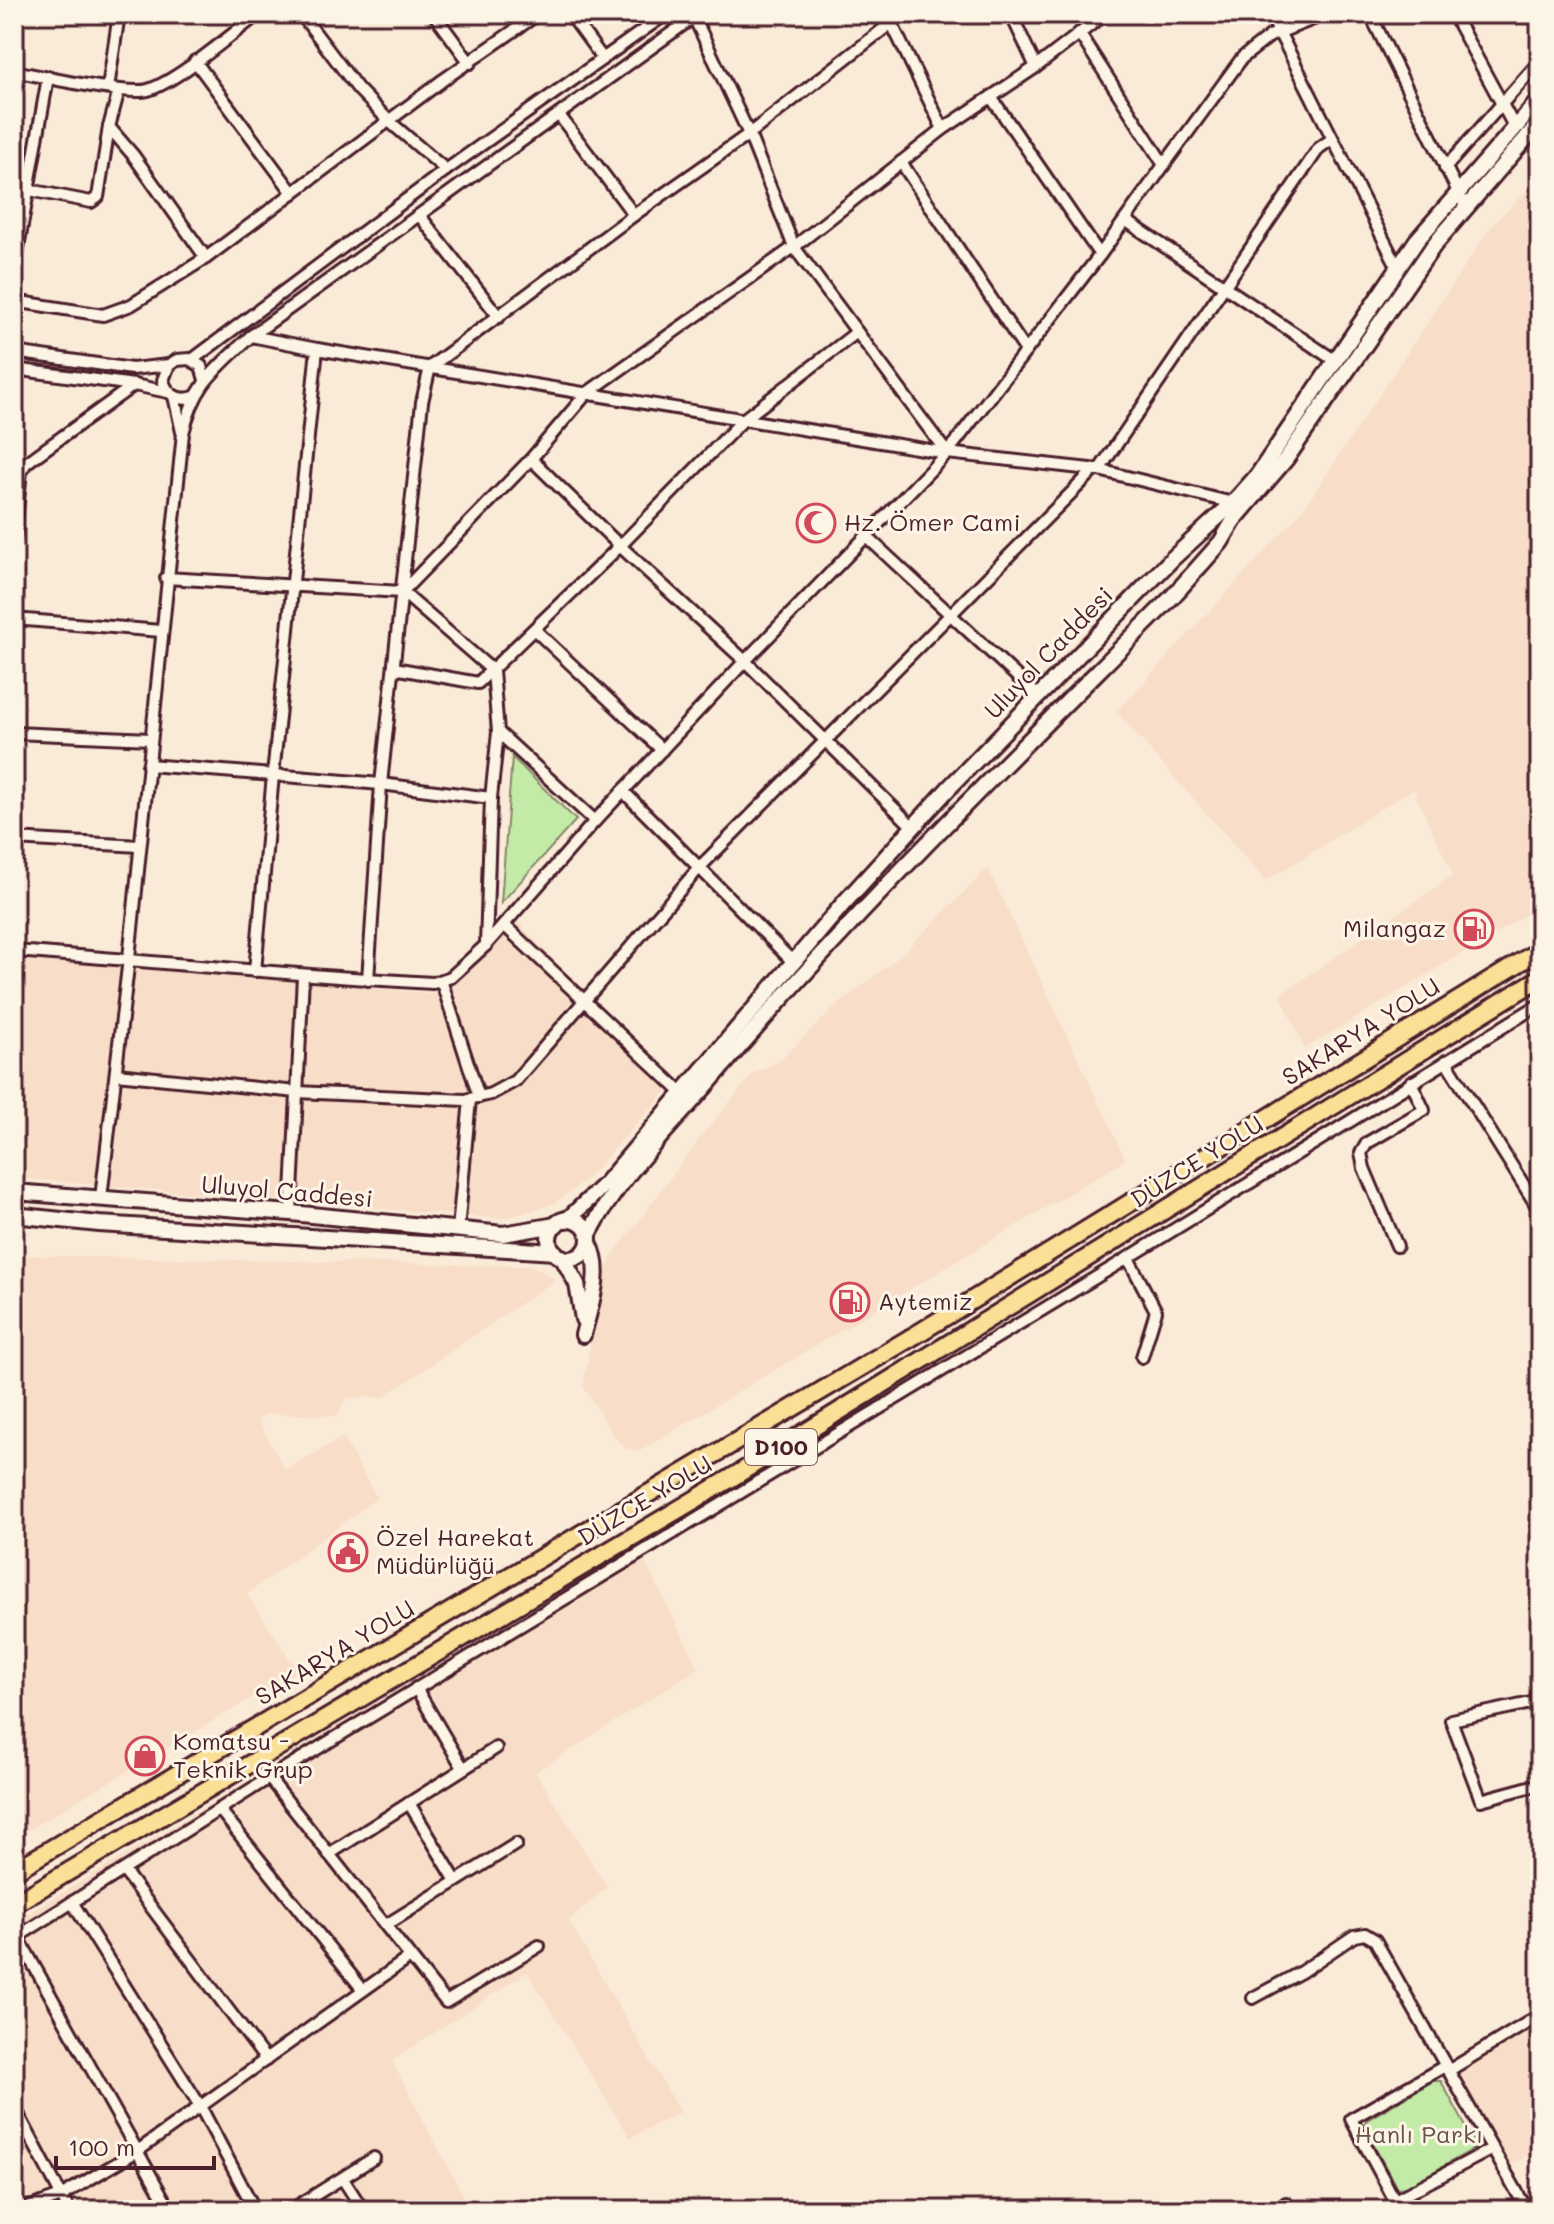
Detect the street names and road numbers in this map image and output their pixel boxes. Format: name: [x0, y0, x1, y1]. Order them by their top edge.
street label: Uluyol Caddesi: [977, 579, 1119, 725]
street label: SAKARYA YOLU: [1276, 970, 1445, 1092]
street label: DÜZCE YOLU: [1124, 1108, 1268, 1214]
street label: Uluyol Caddesi: [200, 1168, 374, 1213]
road number: D100: [745, 1429, 817, 1465]
street label: DÜZCE YOLU: [572, 1448, 717, 1552]
street label: SAKARYA YOLU: [249, 1592, 419, 1711]

